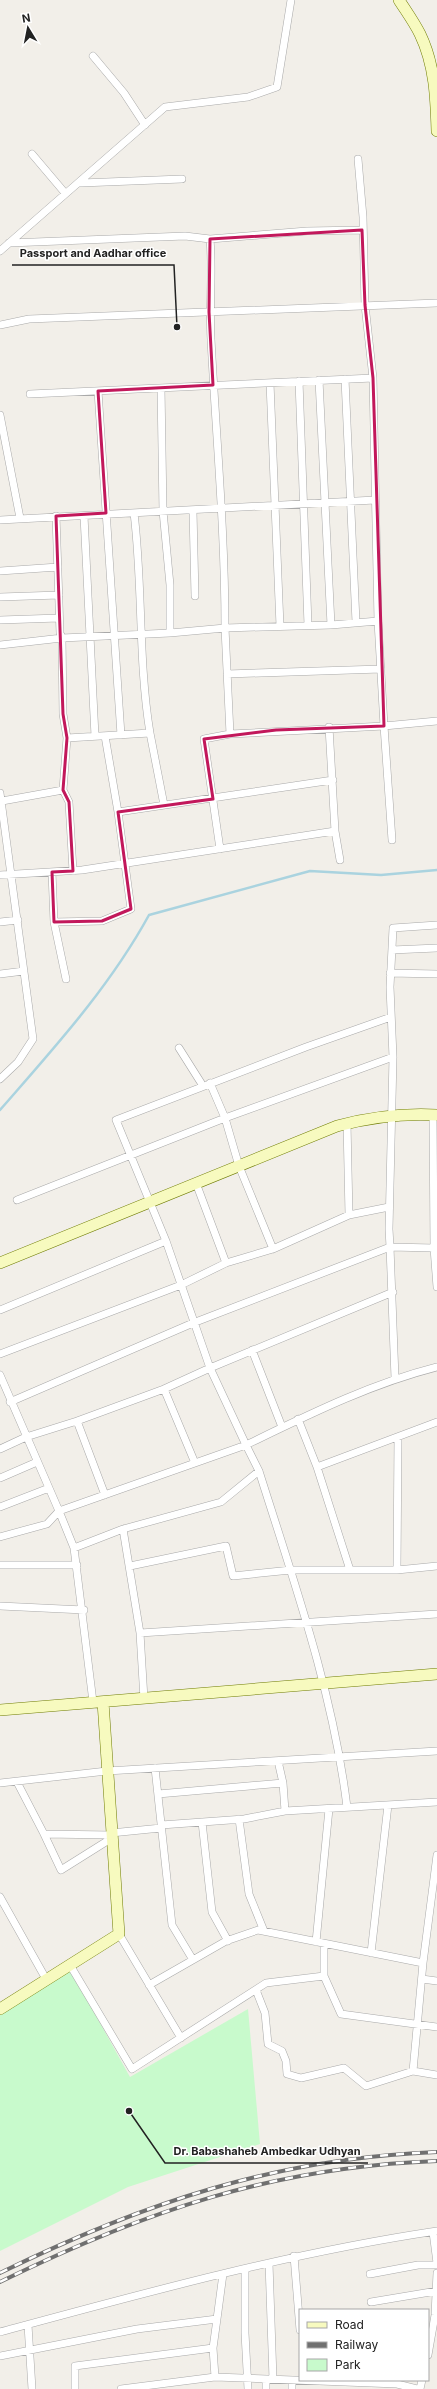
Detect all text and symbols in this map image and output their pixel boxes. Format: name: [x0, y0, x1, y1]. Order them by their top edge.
north arrow: [8, 8, 48, 48]
text: N: [21, 11, 32, 26]
callout: Passport and Aadhar office: [12, 242, 174, 265]
text: Passport and Aadhar office: [20, 246, 167, 260]
callout: Dr. Babashaheb Ambedkar Udhyan: [165, 2140, 368, 2163]
text: Dr. Babashaheb Ambedkar Udhyan: [173, 2144, 361, 2158]
legend: [299, 2309, 429, 2381]
text: Road: [335, 2317, 364, 2332]
text: Railway: [335, 2337, 379, 2352]
text: Park: [335, 2357, 361, 2372]

